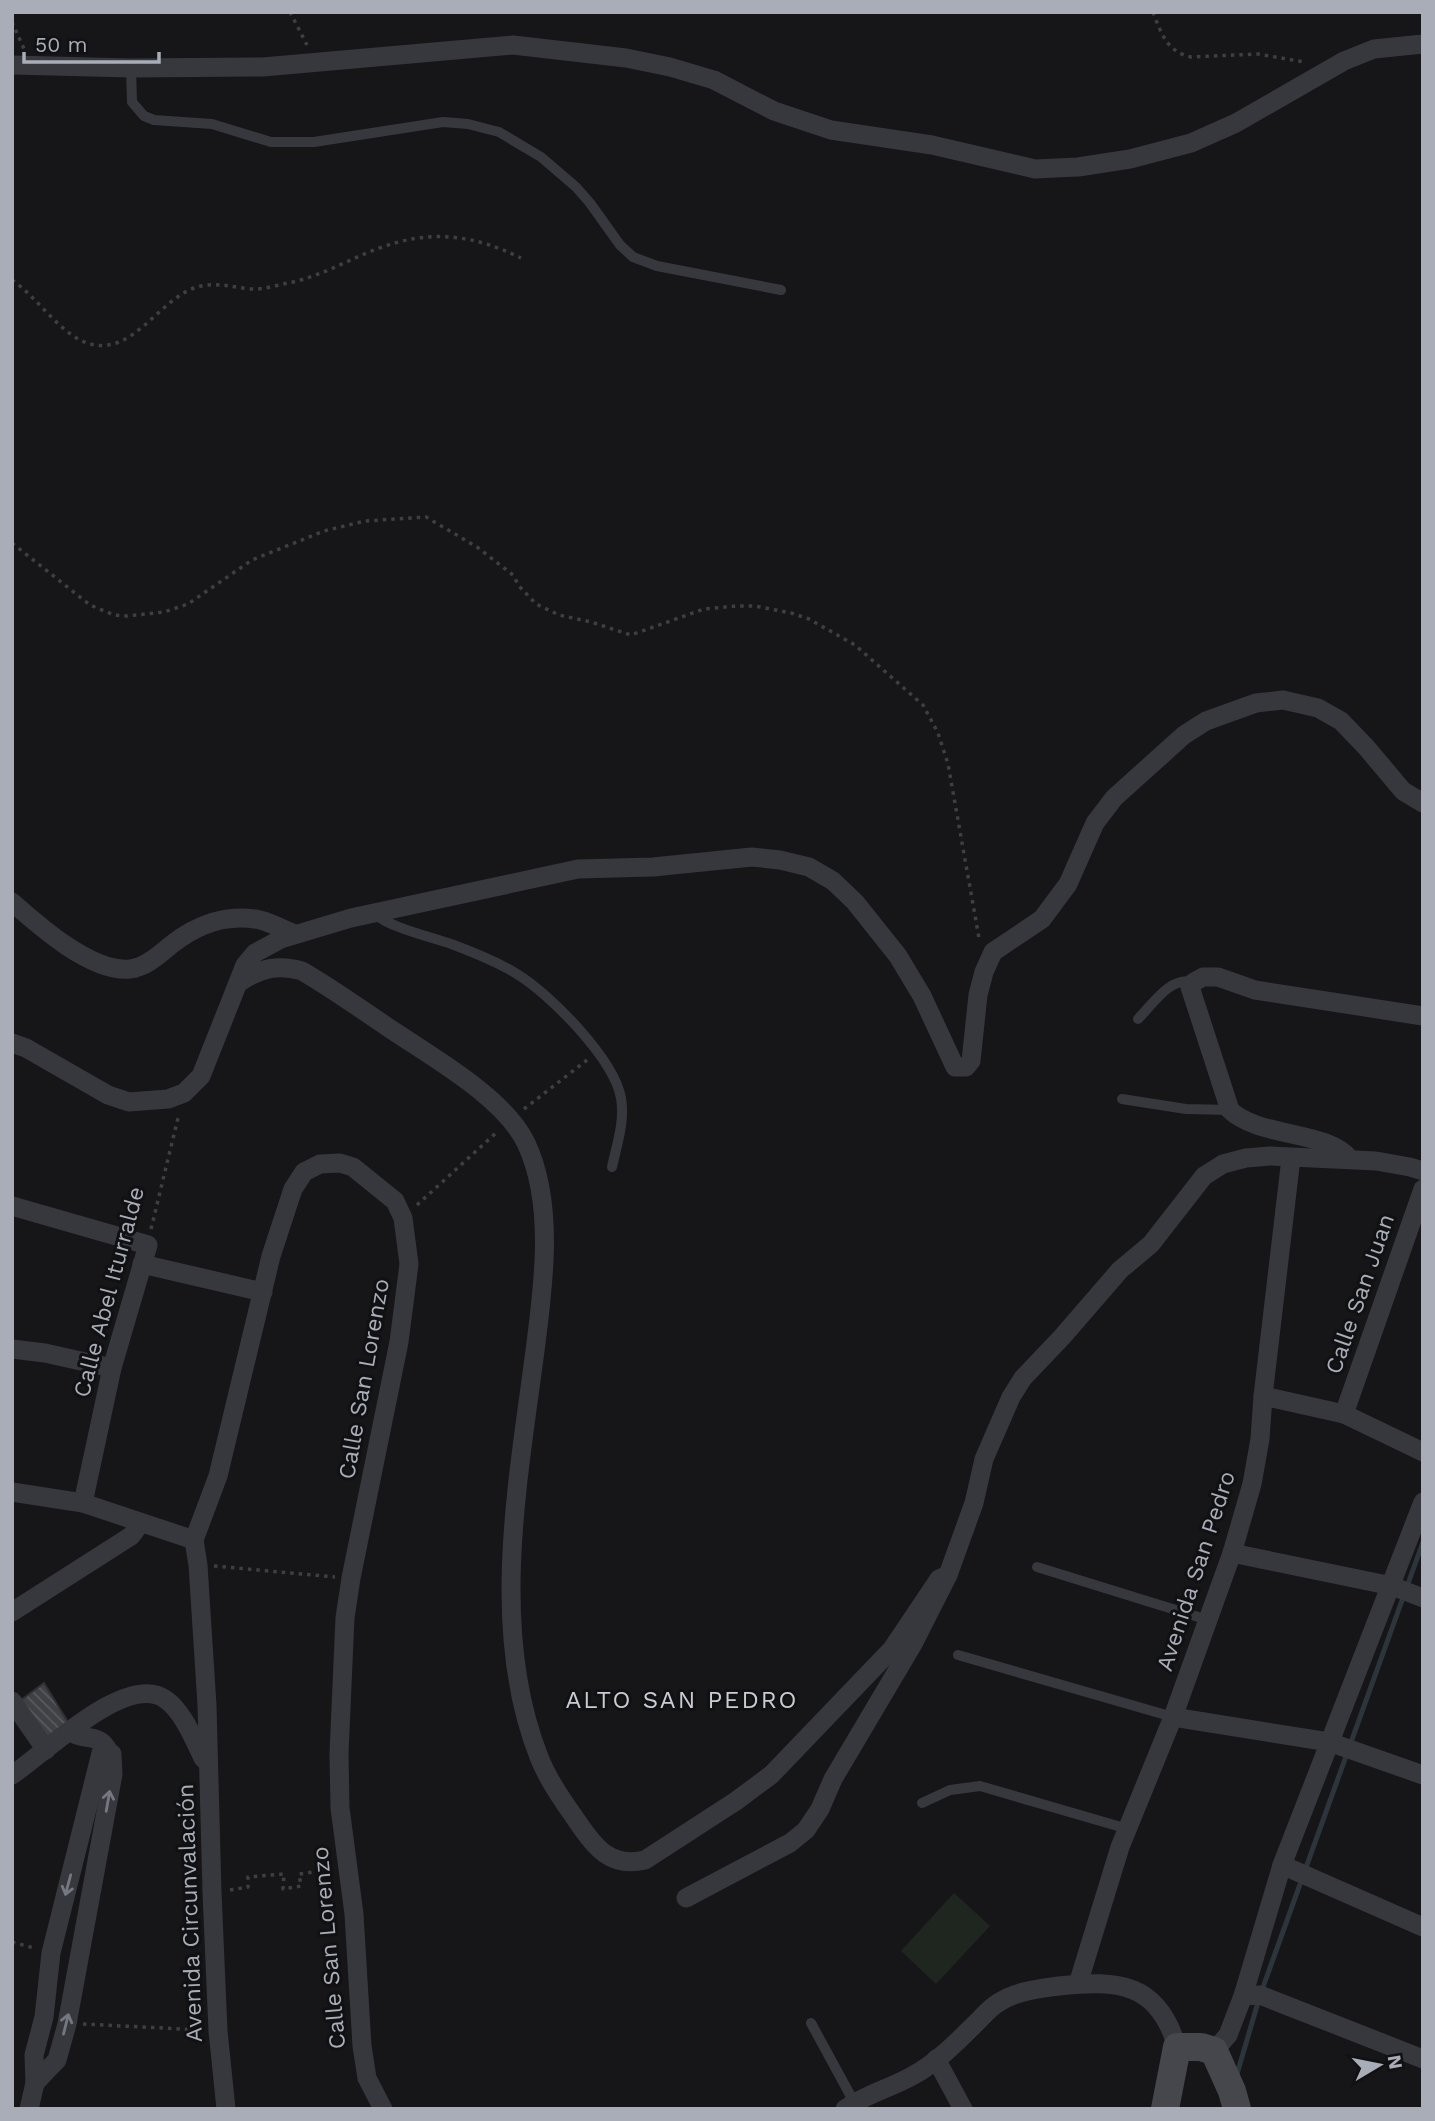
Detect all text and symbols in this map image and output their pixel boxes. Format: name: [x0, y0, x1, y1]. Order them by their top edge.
scale bar: [24, 21, 159, 65]
text: 50 m: [35, 32, 87, 57]
street label: Calle Abel Iturralde: [68, 1184, 150, 1400]
street label: Calle San Juan: [1320, 1211, 1400, 1377]
street label: Calle San Lorenzo: [333, 1277, 395, 1481]
street label: Avenida San Pedro: [1151, 1468, 1241, 1674]
district label: ALTO SAN PEDRO: [565, 1686, 799, 1714]
street label: Avenida Circunvalación: [172, 1783, 208, 2043]
one-way arrow: [102, 1790, 115, 1813]
street label: Calle San Lorenzo: [307, 1846, 351, 2050]
one-way arrow: [61, 1873, 74, 1896]
one-way arrow: [60, 2013, 73, 2036]
north arrow: [1344, 2030, 1414, 2100]
text: N: [1383, 2053, 1408, 2071]

